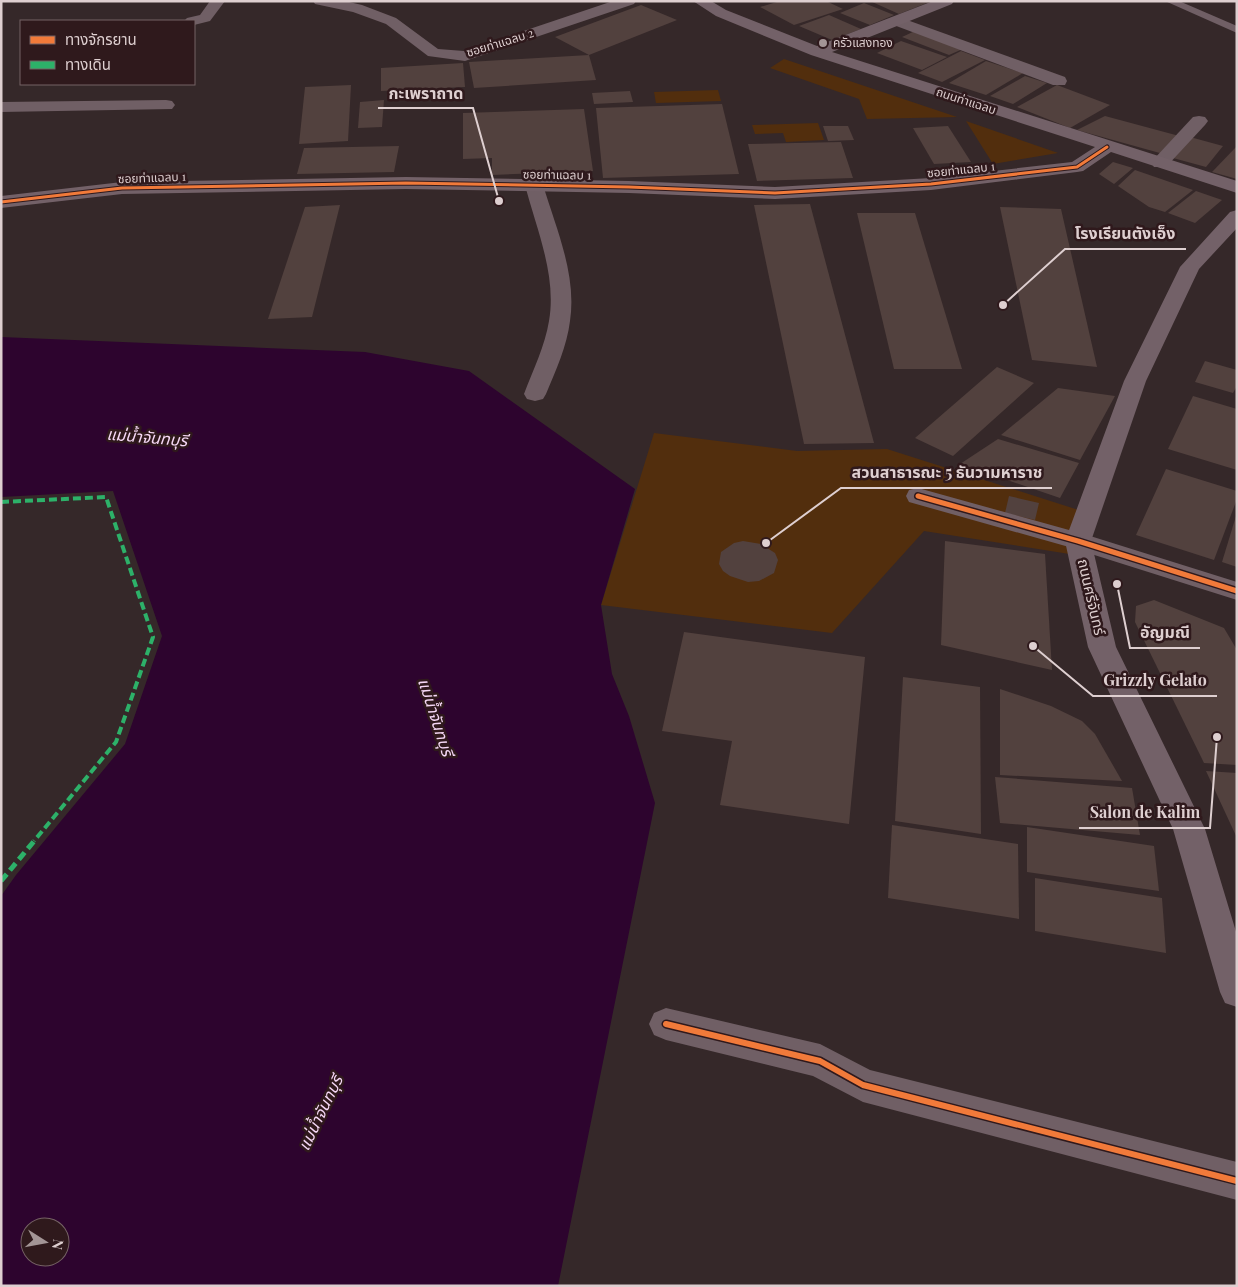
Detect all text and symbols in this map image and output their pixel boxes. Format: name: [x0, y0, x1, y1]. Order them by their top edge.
legend: [20, 20, 195, 85]
street label: ซอยท่าแฉลบ 2: [464, 24, 536, 60]
text: ทางจักรยาน: [65, 29, 137, 49]
place label: ครัวแสงทอง: [833, 34, 893, 50]
marker: ครัวแสงทอง: [817, 37, 829, 49]
text: ทางเดิน: [65, 54, 111, 74]
callout: กะเพราถาด: [378, 77, 473, 108]
text: กะเพราถาด: [389, 82, 463, 103]
street label: ถนนท่าแฉลบ: [934, 83, 998, 117]
street label: ซอยท่าแฉลบ 1: [926, 157, 996, 181]
street label: ซอยท่าแฉลบ 1: [523, 165, 592, 183]
street label: ซอยท่าแฉลบ 1: [118, 168, 187, 186]
callout: โรงเรียนตังเอ็ง: [1065, 218, 1186, 249]
text: โรงเรียนตังเอ็ง: [1075, 222, 1175, 243]
water label: แม่น้ำจันทบุรี: [106, 423, 191, 452]
callout: สวนสาธารณะ 5 ธันวามหาราช: [841, 457, 1052, 488]
text: สวนสาธารณะ 5 ธันวามหาราช: [852, 461, 1042, 482]
street label: ถนนศรีจันทร์: [1073, 557, 1111, 638]
callout: อัญมณี: [1130, 617, 1200, 648]
text: อัญมณี: [1140, 621, 1190, 642]
callout: Grizzly Gelato: [1093, 665, 1217, 696]
text: Grizzly Gelato: [1103, 669, 1207, 690]
water label: แม่น้ำจันทบุรี: [413, 675, 460, 761]
callout: Salon de Kalim: [1079, 797, 1210, 828]
text: Salon de Kalim: [1090, 801, 1201, 822]
water label: แม่น้ำจันทบุรี: [292, 1069, 349, 1154]
north arrow: [20, 1217, 70, 1267]
text: N: [48, 1238, 69, 1251]

